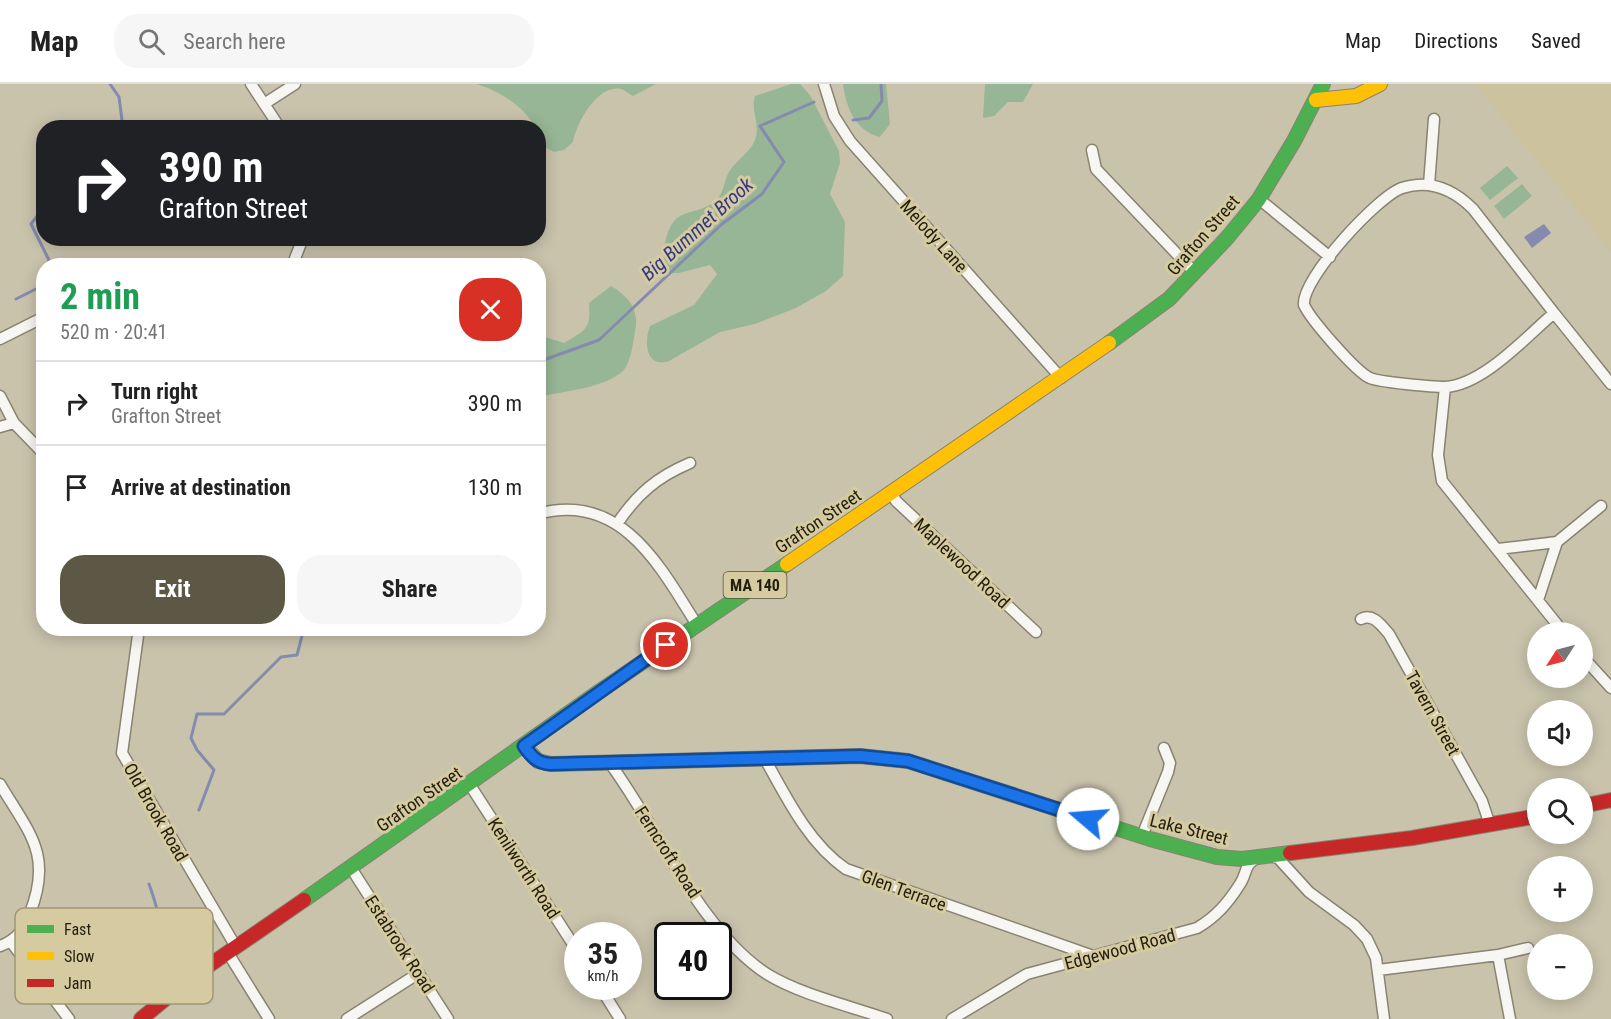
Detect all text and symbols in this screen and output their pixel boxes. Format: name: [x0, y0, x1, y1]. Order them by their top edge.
search box: [114, 14, 534, 68]
text: Map: [30, 25, 78, 58]
icon: search: [135, 25, 168, 58]
text: Search here: [183, 29, 286, 54]
text: Map: [1345, 29, 1381, 53]
text: Directions: [1414, 29, 1498, 53]
text: Saved: [1531, 29, 1581, 53]
text: 390 m: [159, 143, 264, 192]
icon: right: [60, 144, 138, 222]
water label: Big Bummet Brook: [636, 172, 759, 286]
street label: Grafton Street: [1162, 191, 1244, 279]
text: Grafton Street: [159, 193, 308, 225]
street label: Melody Lane: [896, 195, 972, 277]
text: 2 min: [60, 276, 140, 318]
button: close: [459, 278, 522, 341]
text: 520 m · 20:41: [60, 320, 167, 344]
text: Turn right: [111, 379, 198, 404]
icon: right: [60, 387, 93, 420]
text: 390 m: [468, 391, 522, 416]
text: Grafton Street: [111, 404, 221, 428]
icon: arrive: [60, 471, 93, 504]
text: Arrive at destination: [111, 475, 291, 500]
text: 130 m: [468, 475, 522, 500]
street label: Grafton Street: [771, 485, 865, 557]
street label: Maplewood Road: [910, 514, 1014, 612]
button: Exit: [60, 555, 285, 624]
button: Share: [297, 555, 522, 624]
road number: MA 140: [724, 572, 786, 598]
pin: [640, 619, 691, 670]
north arrow: [1527, 622, 1593, 688]
map controls: [1527, 622, 1593, 1000]
icon: arrive: [649, 628, 682, 661]
street label: Tavern Street: [1401, 667, 1465, 759]
button: sound: [1527, 700, 1593, 766]
street label: Old Brook Road: [120, 759, 192, 865]
street label: Grafton Street: [372, 762, 466, 836]
button: search: [1527, 778, 1593, 844]
position arrow: [1056, 787, 1120, 851]
street label: Ferncroft Road: [631, 802, 705, 902]
street label: Lake Street: [1148, 809, 1230, 849]
street label: Kenilworth Road: [484, 814, 564, 922]
button: +: [1527, 856, 1593, 922]
street label: Glen Terrace: [859, 865, 949, 915]
street label: Estabrook Road: [361, 891, 439, 997]
legend: [15, 908, 213, 1004]
text: Fast: [64, 920, 91, 939]
speed limit sign: 40: [654, 922, 732, 1000]
street label: Edgewood Road: [1062, 924, 1178, 974]
button: −: [1527, 934, 1593, 1000]
text: 35: [588, 936, 618, 971]
text: Slow: [64, 947, 94, 966]
text: km/h: [588, 967, 618, 985]
text: Jam: [64, 974, 91, 993]

